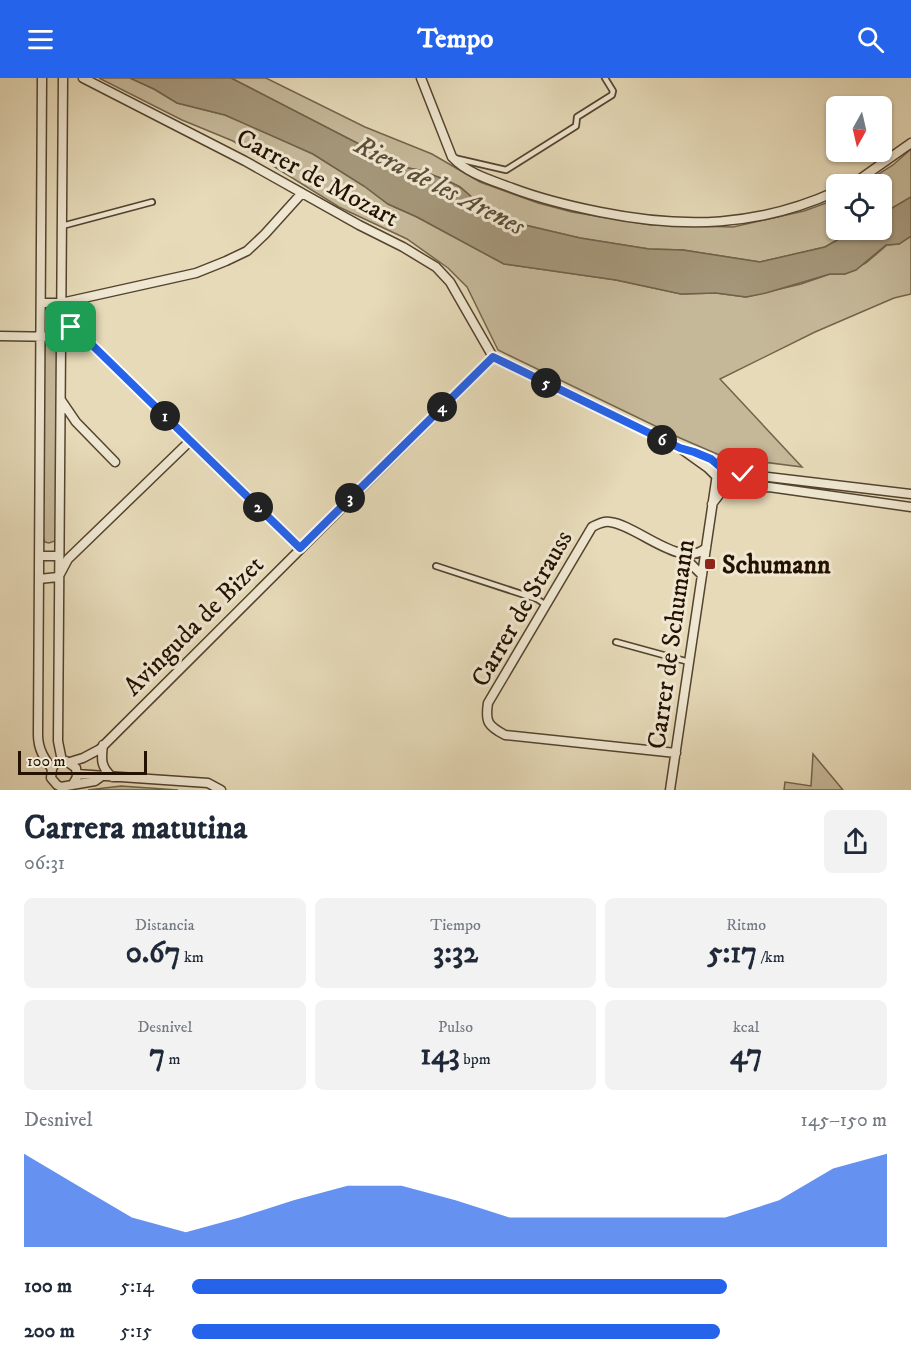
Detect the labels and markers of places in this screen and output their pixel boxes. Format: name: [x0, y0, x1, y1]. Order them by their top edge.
pin: [45, 301, 96, 352]
pin: 5: [531, 368, 561, 398]
pin: 4: [427, 392, 457, 422]
pin: 1: [150, 401, 180, 431]
pin: 6: [647, 425, 677, 455]
pin: [717, 448, 768, 499]
pin: 3: [335, 483, 365, 513]
pin: 2: [243, 492, 273, 522]
place label: Schumann: [722, 549, 831, 582]
marker: Schumann: [703, 557, 717, 571]

